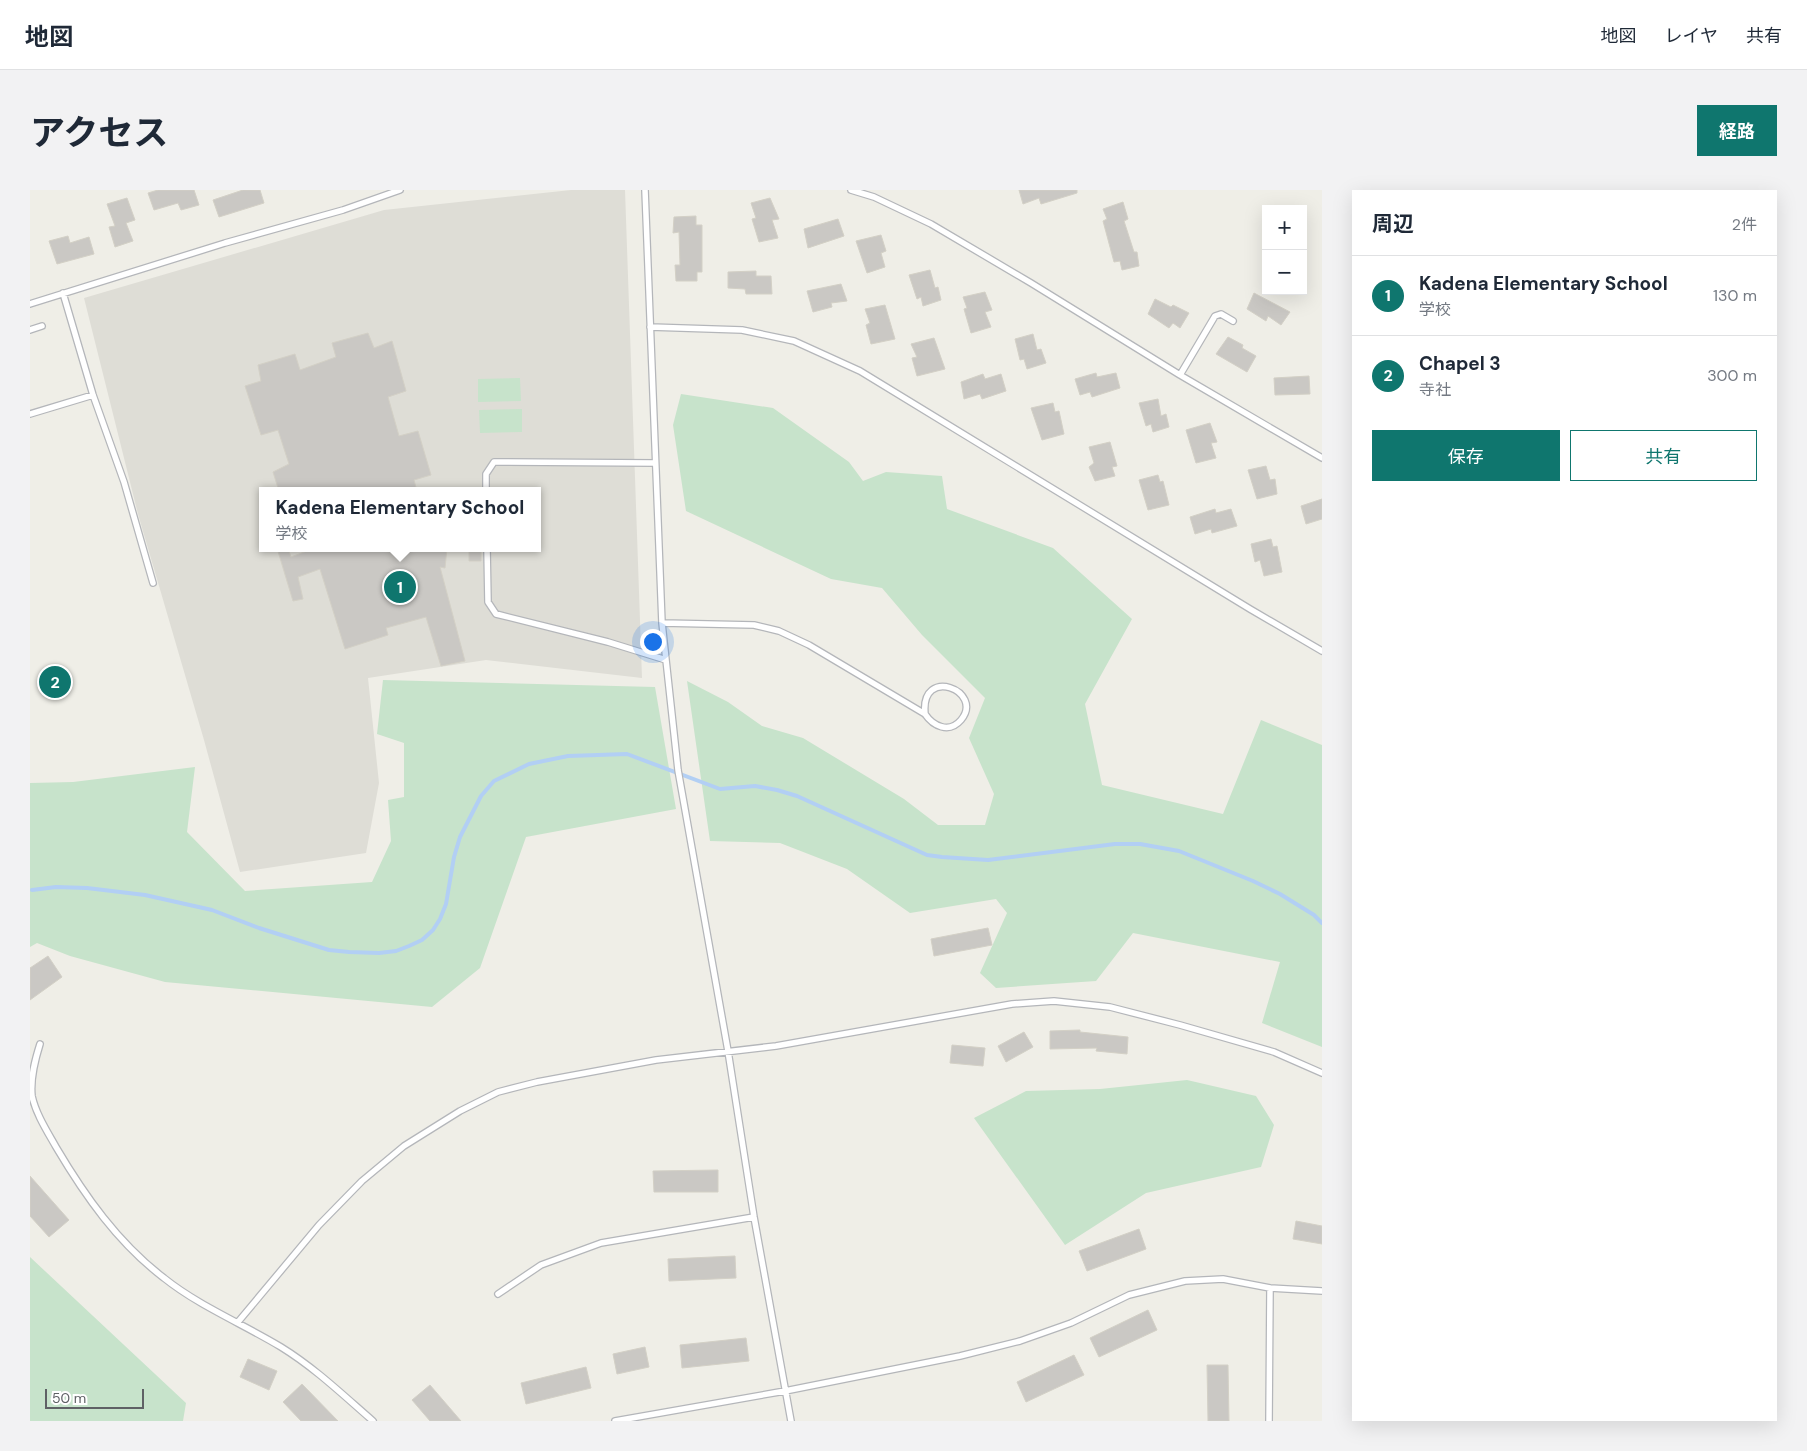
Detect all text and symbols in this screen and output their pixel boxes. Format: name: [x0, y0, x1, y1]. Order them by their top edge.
text: 地図: [25, 21, 73, 52]
text: 地図: [1601, 24, 1637, 48]
text: レイヤ: [1665, 24, 1718, 48]
text: 共有: [1746, 24, 1782, 48]
button: 経路: [1697, 105, 1777, 156]
text: アクセス: [30, 110, 168, 156]
map controls: [1262, 205, 1307, 295]
button: +: [1262, 205, 1307, 250]
text: 周辺: [1372, 210, 1414, 238]
text: 2件: [1732, 214, 1757, 235]
button: −: [1262, 250, 1307, 295]
text: Kadena Elementary School: [1419, 271, 1668, 296]
text: 1: [1385, 285, 1391, 306]
text: 130 m: [1713, 285, 1757, 306]
text: 学校: [1419, 299, 1451, 320]
text: Chapel 3: [1419, 351, 1501, 376]
text: 2: [1383, 365, 1393, 386]
text: 300 m: [1707, 365, 1757, 386]
text: 寺社: [1419, 379, 1451, 400]
button: 保存: [1372, 430, 1560, 481]
button: 共有: [1570, 430, 1757, 481]
popup: [259, 487, 541, 552]
text: Kadena Elementary School: [276, 495, 524, 520]
text: 学校: [276, 523, 308, 544]
pin: 1: [384, 568, 416, 606]
your location: [640, 629, 666, 655]
pin: 2: [39, 663, 71, 701]
scale bar: [45, 1386, 144, 1409]
text: 50 m: [52, 1389, 86, 1407]

